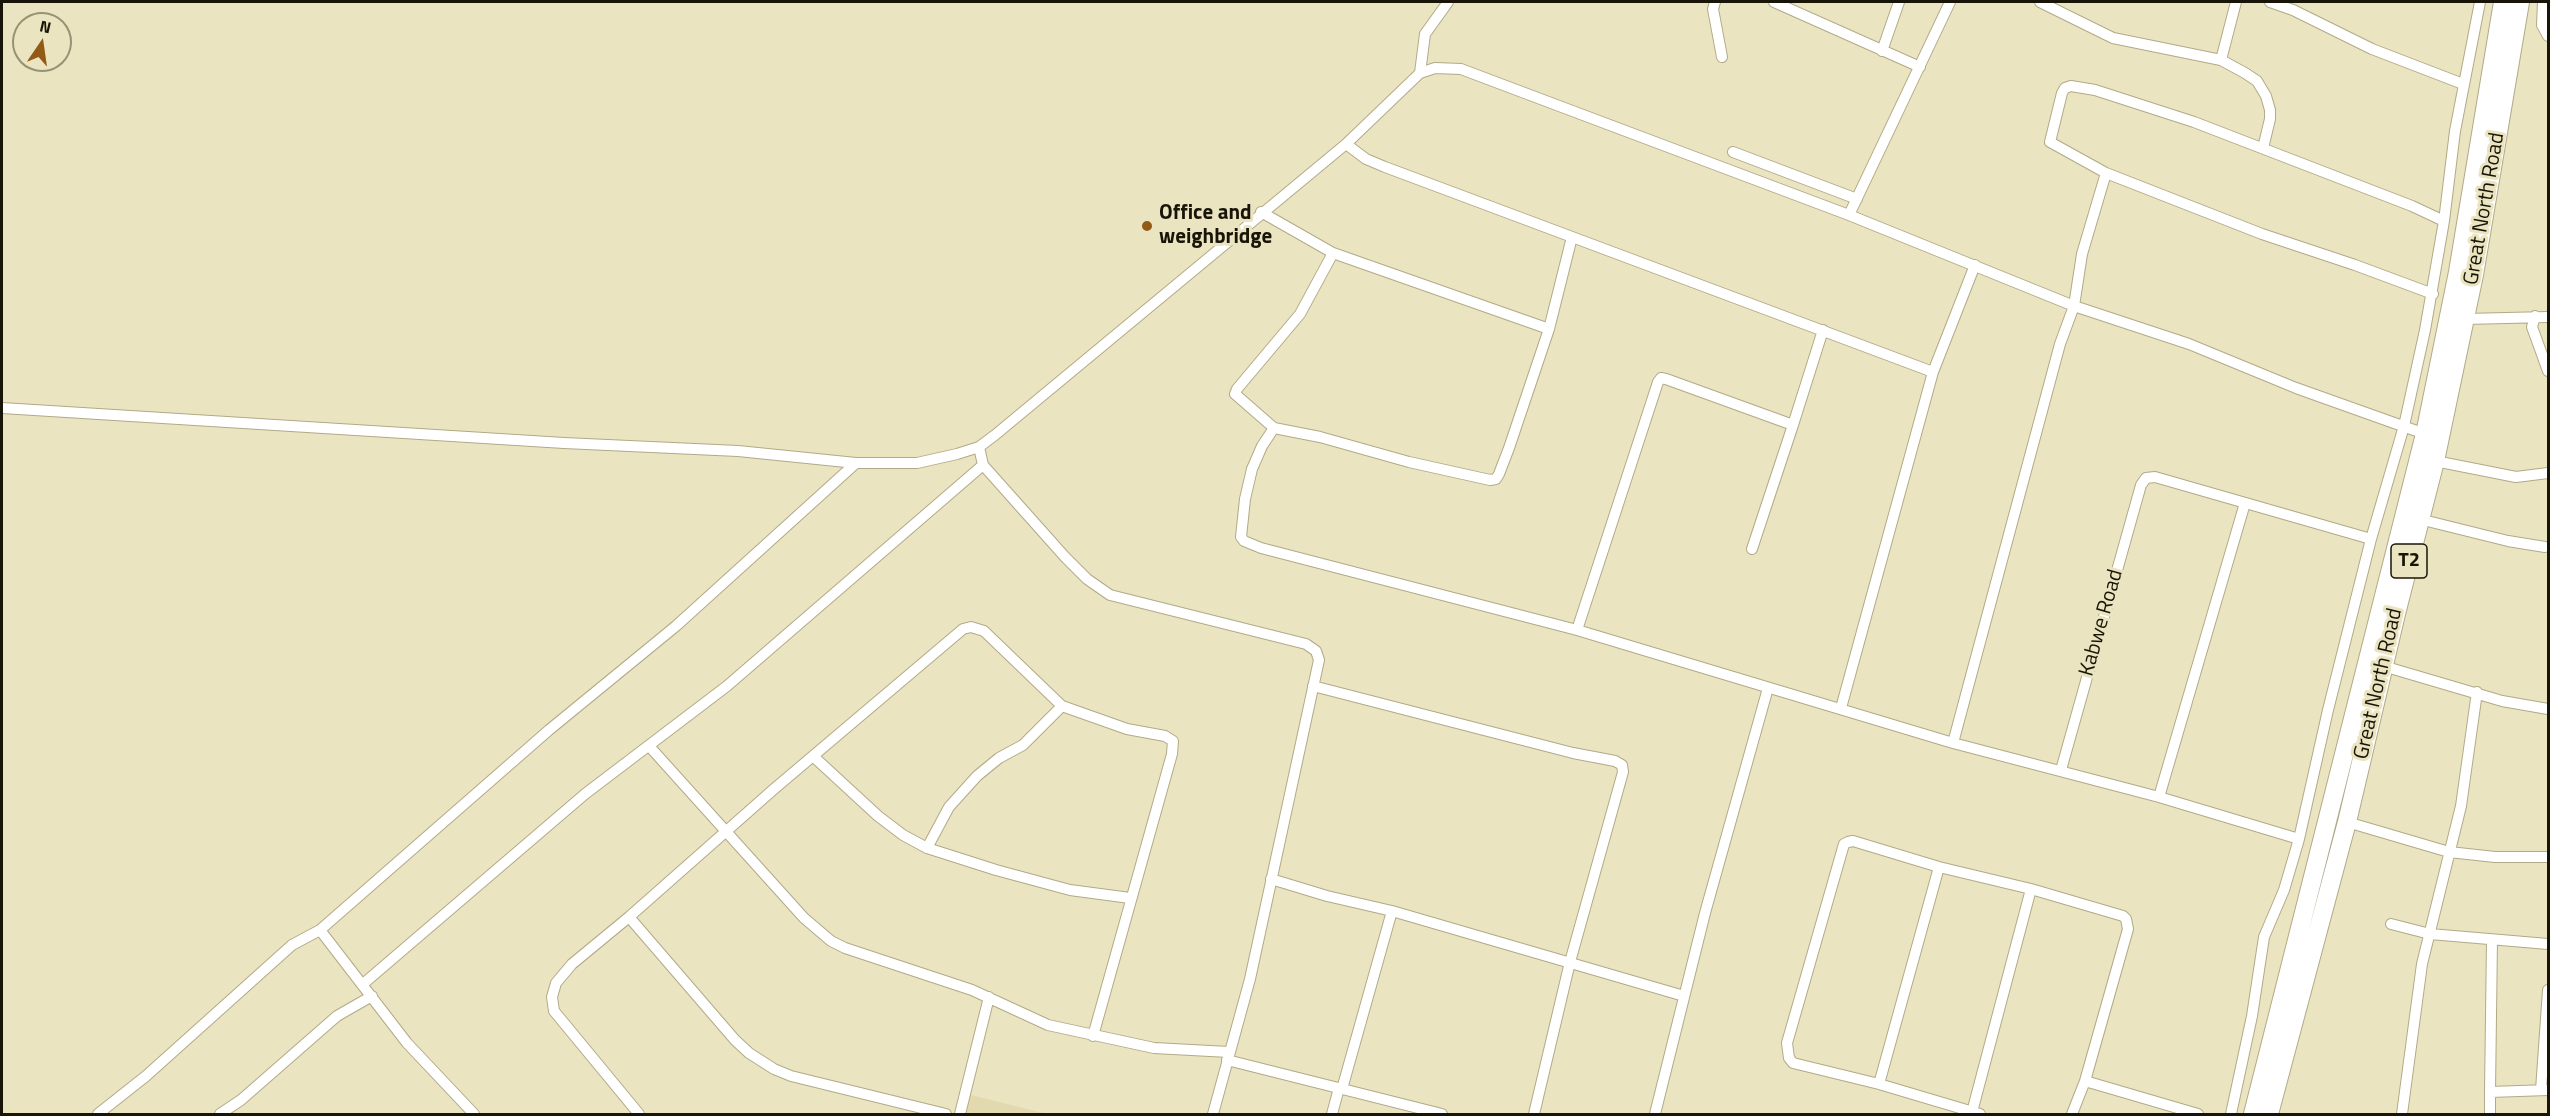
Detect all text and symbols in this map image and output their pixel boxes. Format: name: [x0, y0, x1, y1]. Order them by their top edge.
north arrow: [12, 12, 72, 72]
text: N: [37, 13, 54, 39]
street label: Great North Road: [2459, 131, 2511, 287]
place label: Office and weighbridge: [1159, 201, 1272, 251]
marker: Office and weighbridge: [1140, 219, 1154, 233]
road number: T2: [2391, 544, 2427, 578]
street label: Kabwe Road: [2075, 567, 2129, 679]
street label: Great North Road: [2349, 606, 2409, 762]

